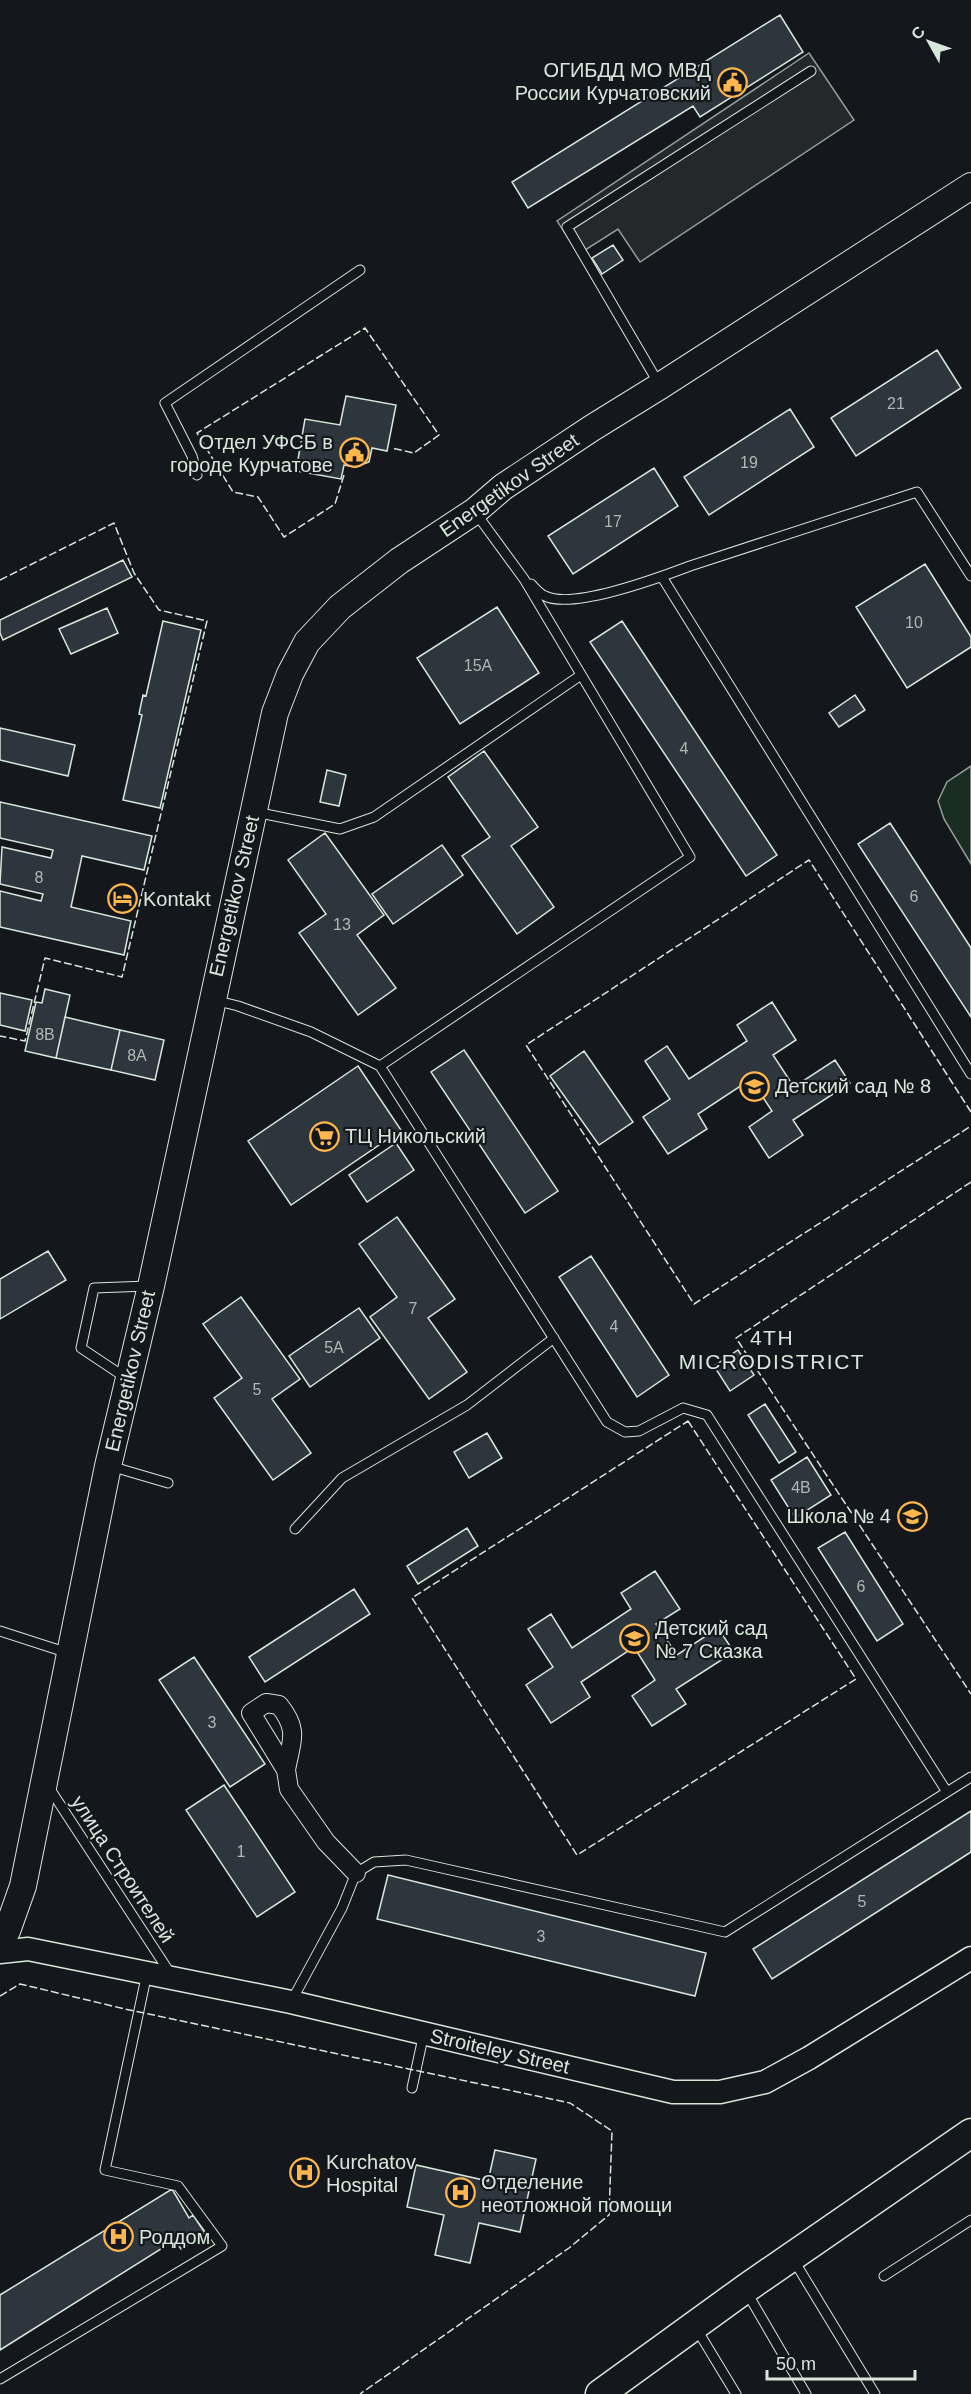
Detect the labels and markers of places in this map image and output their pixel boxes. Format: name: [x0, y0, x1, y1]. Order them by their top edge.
place label: ОГИБДД МО МВД России Курчатовский: [515, 59, 711, 104]
public building icon: ОГИБДД МО МВД России Курчатовский: [716, 66, 748, 98]
place label: Отдел УФСБ в городе Курчатове: [170, 431, 333, 476]
public building icon: Отдел УФСБ в городе Курчатове: [338, 437, 370, 469]
hotel icon: Kontakt: [106, 883, 138, 915]
place label: Kontakt: [143, 888, 211, 910]
school or university icon: Детский сад № 8: [738, 1070, 770, 1102]
place label: Детский сад № 8: [775, 1075, 931, 1097]
supermarket icon: ТЦ Никольский: [308, 1120, 340, 1152]
place label: ТЦ Никольский: [345, 1125, 486, 1147]
school or university icon: Школа № 4: [896, 1500, 928, 1532]
place label: Школа № 4: [787, 1505, 891, 1527]
place label: Детский сад № 7 Сказка: [655, 1617, 768, 1662]
school or university icon: Детский сад № 7 Сказка: [618, 1623, 650, 1655]
place label: Kurchatov Hospital: [326, 2151, 416, 2196]
hospital icon: Kurchatov Hospital: [289, 2157, 321, 2189]
place label: Отделение неотложной помощи: [481, 2171, 672, 2216]
hospital icon: Отделение неотложной помощи: [444, 2177, 476, 2209]
hospital icon: Роддом: [102, 2221, 134, 2253]
place label: Роддом: [139, 2226, 210, 2248]

